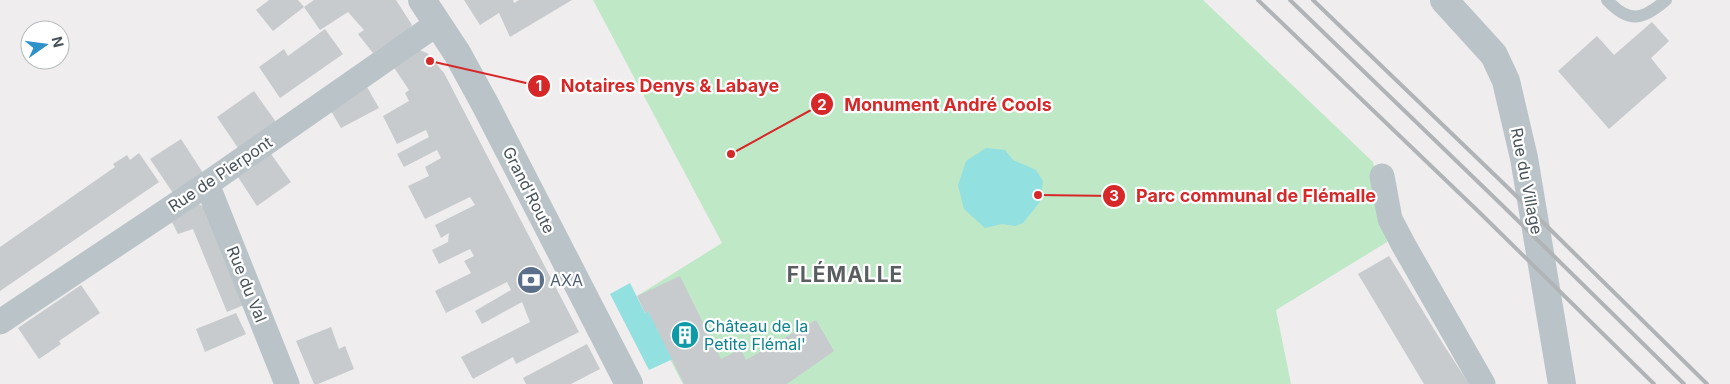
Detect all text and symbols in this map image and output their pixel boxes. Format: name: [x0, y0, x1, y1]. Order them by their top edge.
north arrow: [20, 20, 70, 70]
text: N: [49, 35, 68, 49]
callout: Notaires Denys & Labaye: [526, 69, 790, 102]
text: Notaires Denys & Labaye: [561, 75, 779, 96]
text: 1: [536, 76, 542, 95]
callout: Monument André Cools: [809, 88, 1062, 121]
text: Monument André Cools: [844, 94, 1052, 115]
text: 2: [817, 95, 827, 114]
street label: Rue du Village: [1507, 126, 1547, 236]
street label: Rue de Pierpont: [164, 132, 276, 216]
street label: Grand'Route: [499, 143, 559, 237]
callout: Parc communal de Flémalle: [1101, 180, 1386, 213]
text: Parc communal de Flémalle: [1136, 185, 1376, 206]
text: 3: [1109, 186, 1119, 205]
street label: Rue du Val: [223, 243, 271, 325]
district label: FLÉMALLE: [787, 261, 903, 287]
bank icon: AXA: [516, 265, 546, 295]
place label: AXA: [550, 270, 583, 290]
place label: Château de la Petite Flémal': [704, 316, 808, 354]
building icon: Château de la Petite Flémal': [670, 320, 700, 350]

